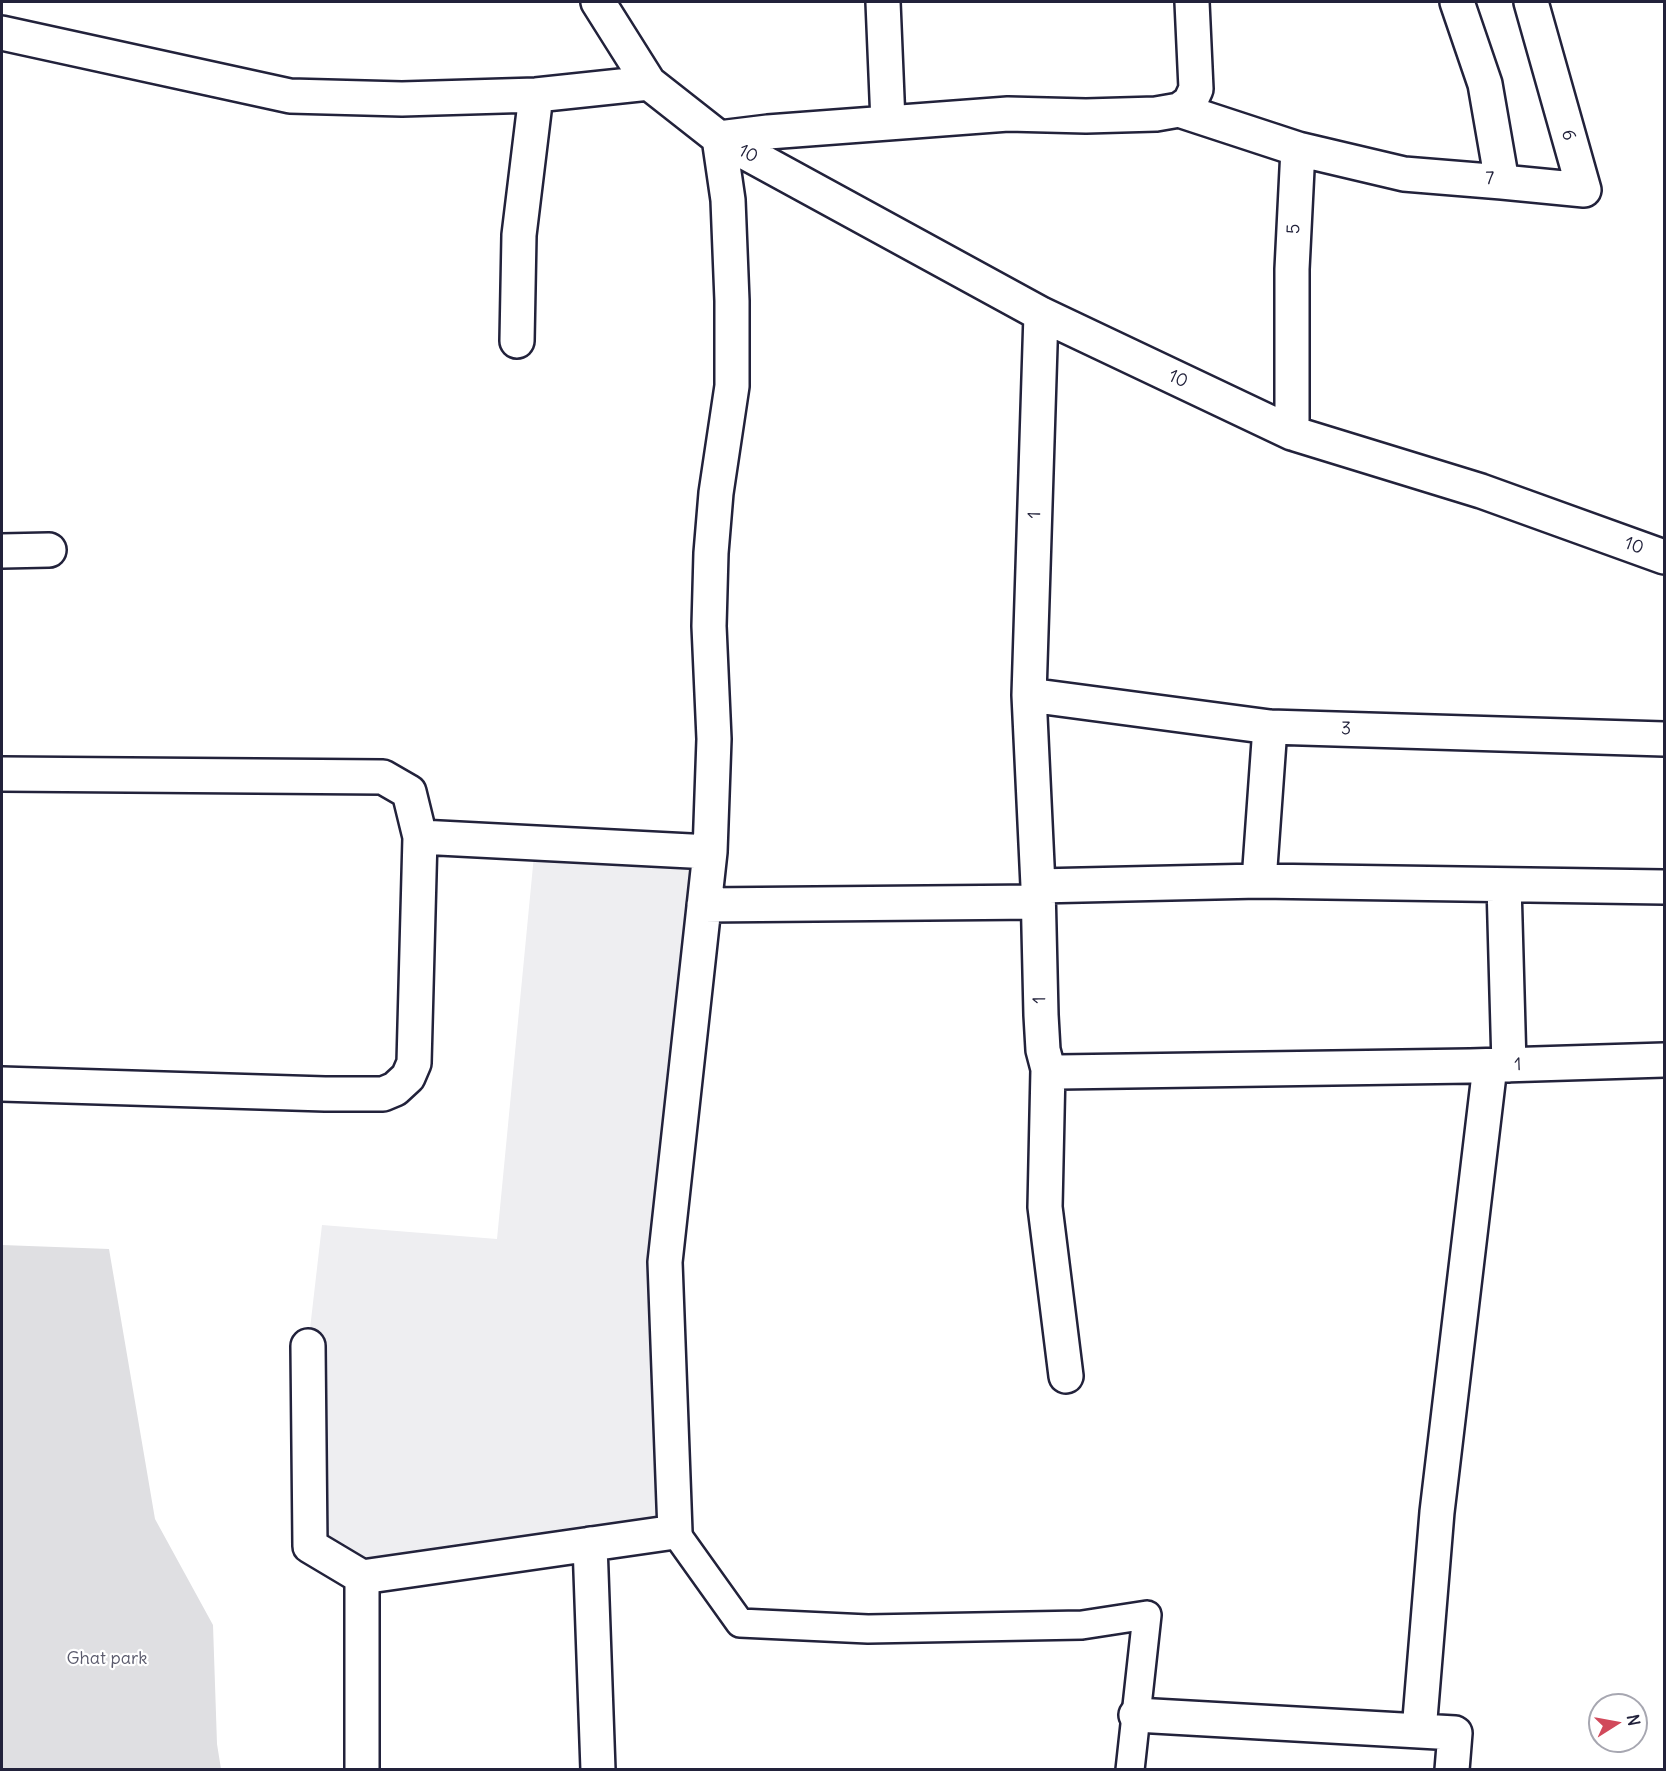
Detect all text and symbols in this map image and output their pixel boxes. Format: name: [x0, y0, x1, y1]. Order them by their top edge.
street label: 6: [1556, 127, 1580, 143]
street label: 10: [734, 140, 762, 168]
street label: 7: [1485, 168, 1495, 190]
street label: 5: [1283, 223, 1305, 235]
street label: 10: [1165, 365, 1191, 393]
street label: 1: [1024, 511, 1046, 519]
street label: 10: [1621, 533, 1647, 559]
street label: 3: [1341, 718, 1351, 740]
street label: 1: [1029, 996, 1051, 1004]
street label: 1: [1514, 1054, 1522, 1076]
park label: Ghat park: [66, 1648, 148, 1670]
north arrow: [1588, 1693, 1648, 1753]
text: N: [1623, 1713, 1645, 1727]

